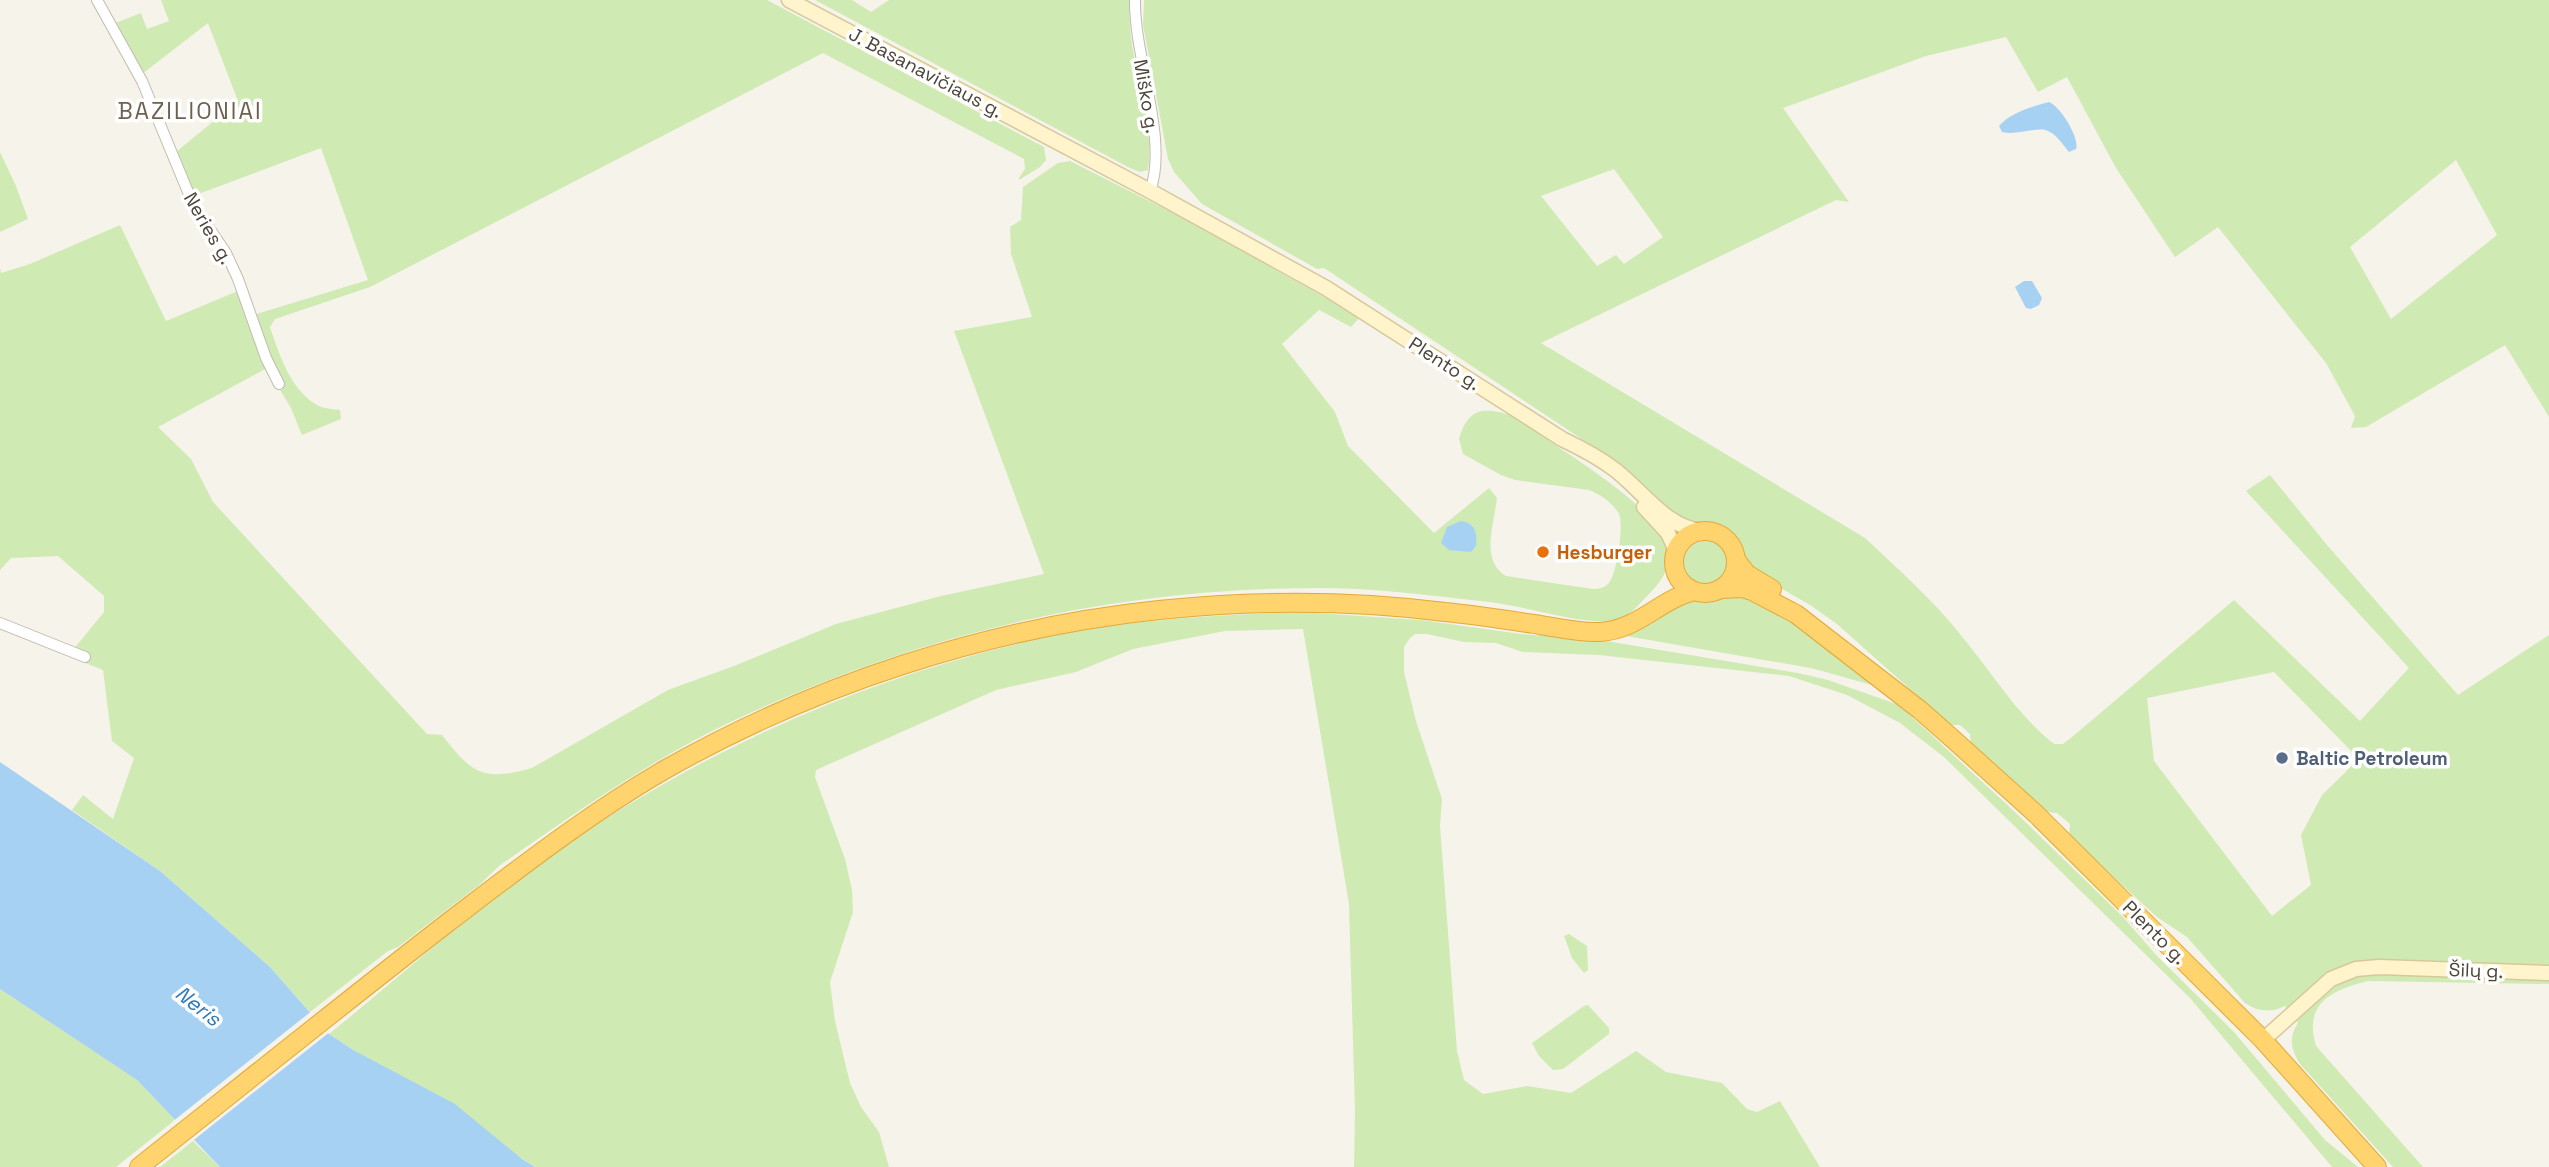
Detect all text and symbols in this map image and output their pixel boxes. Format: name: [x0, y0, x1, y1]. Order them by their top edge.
street label: J. Basanavičiaus g.: [845, 21, 1007, 124]
street label: Miško g.: [1128, 57, 1165, 135]
district label: BAZILIONIAI: [117, 96, 263, 126]
street label: Neries g.: [178, 188, 239, 269]
street label: Plento g.: [1404, 331, 1485, 396]
place label: Hesburger: [1557, 540, 1652, 565]
marker: Hesburger: [1535, 544, 1551, 560]
place label: Baltic Petroleum: [2296, 746, 2448, 771]
marker: Baltic Petroleum: [2274, 750, 2290, 766]
street label: Plento g.: [2117, 895, 2192, 970]
street label: Šilų g.: [2448, 957, 2504, 984]
water label: Neris: [170, 979, 227, 1032]

